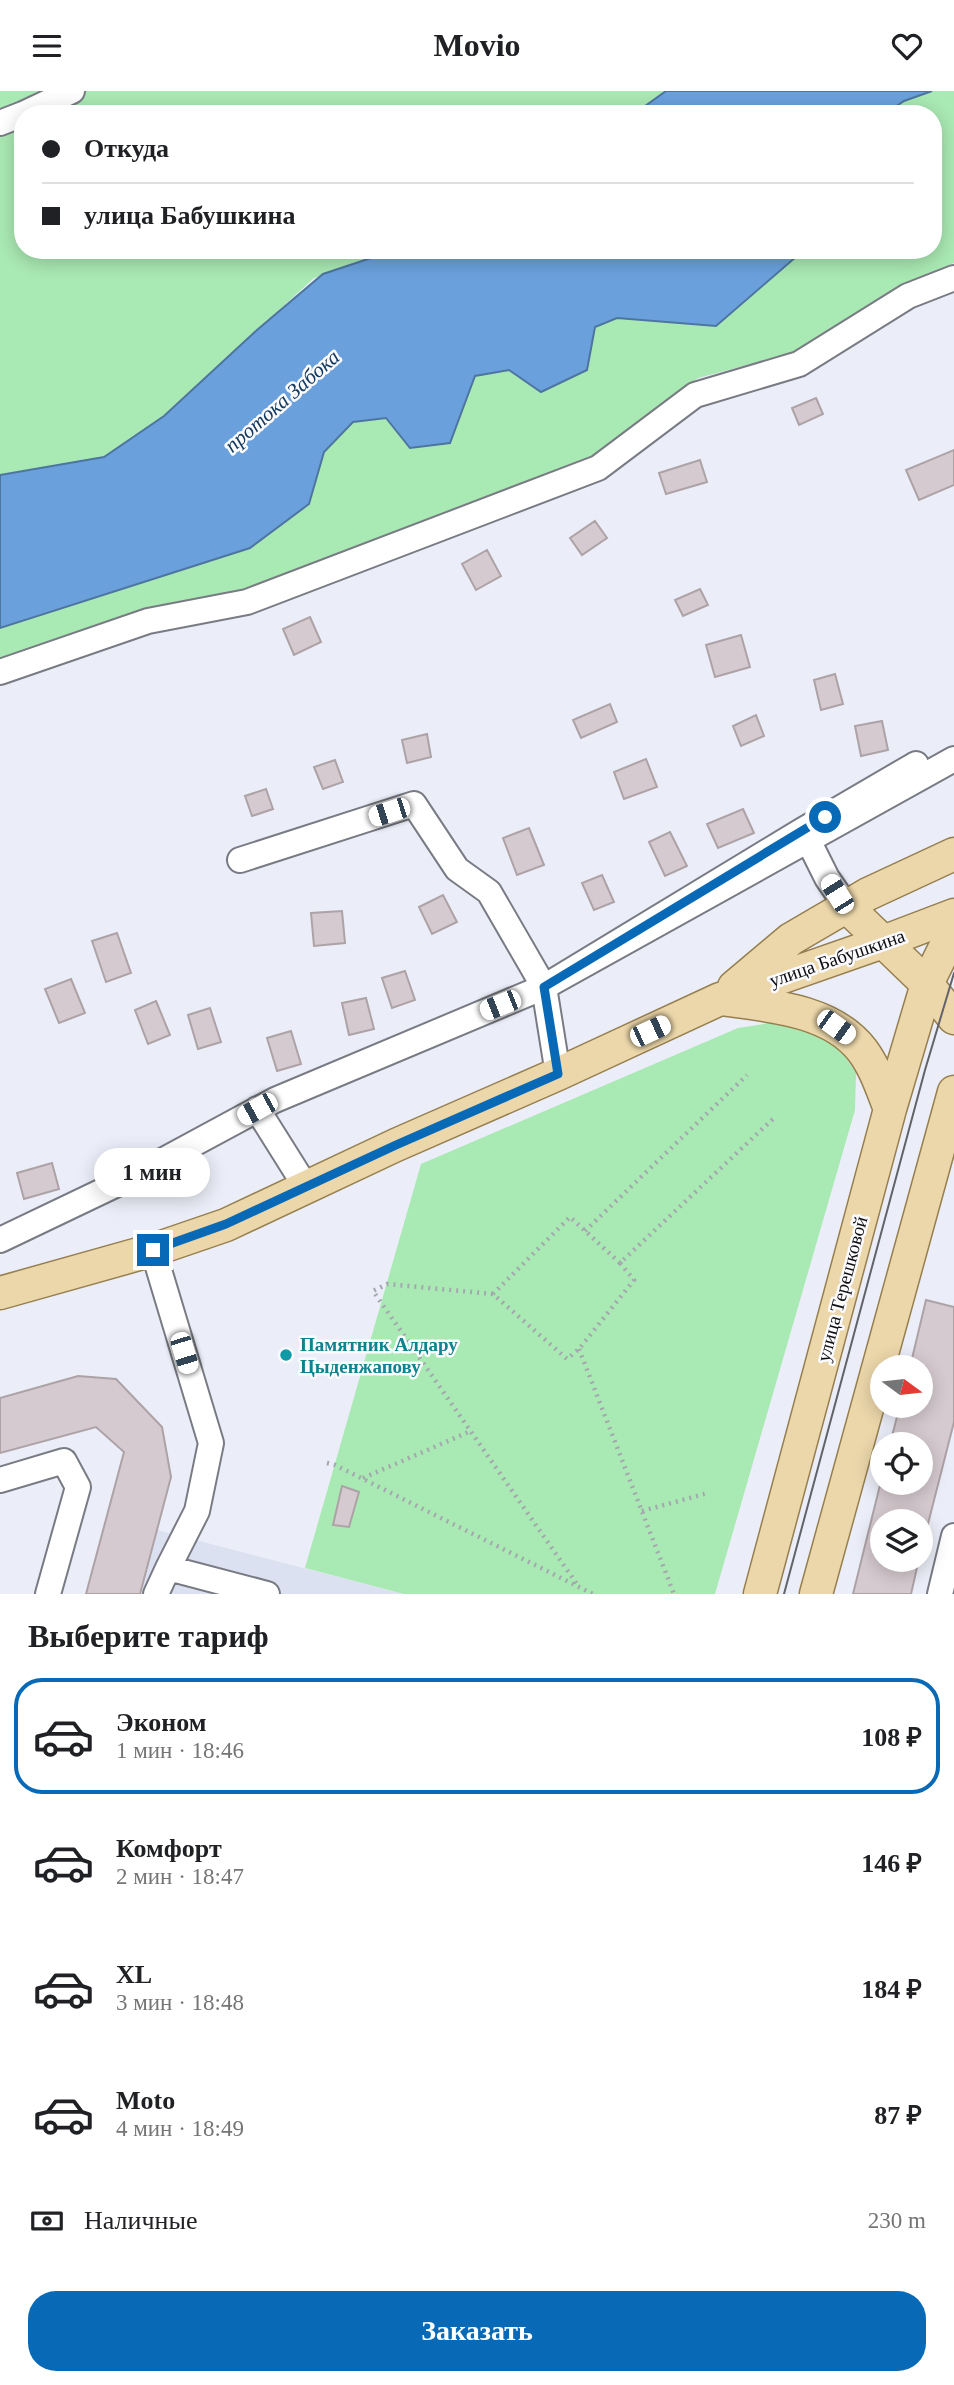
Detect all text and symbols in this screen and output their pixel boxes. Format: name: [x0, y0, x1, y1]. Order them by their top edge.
icon: menu: [28, 27, 66, 65]
text: Movio: [433, 27, 521, 63]
icon: heart: [888, 27, 926, 65]
text: Откуда: [84, 134, 169, 163]
text: улица Бабушкина: [84, 201, 296, 230]
water label: протока Забока: [220, 345, 344, 457]
car: [366, 796, 413, 828]
route start: [809, 801, 841, 833]
car: [817, 871, 858, 917]
street label: улица Бабушкина: [766, 925, 908, 991]
car: [477, 987, 524, 1023]
car: [813, 1006, 860, 1048]
car: [627, 1013, 674, 1049]
car: [234, 1090, 281, 1128]
callout: 1 мин: [95, 1149, 211, 1197]
text: 1 мин: [122, 1160, 182, 1185]
street label: улица Терешковой: [812, 1214, 872, 1364]
route end: [137, 1234, 169, 1266]
car: [168, 1330, 201, 1376]
place label: Памятник Алдару Цыденжапову: [300, 1334, 458, 1377]
marker: Памятник Алдару Цыденжапову: [278, 1347, 294, 1363]
north arrow: [870, 1355, 933, 1417]
map controls: [870, 1355, 933, 1572]
button: locate: [870, 1432, 933, 1495]
button: layers: [870, 1509, 933, 1572]
text: Выберите тариф: [28, 1618, 269, 1654]
icon: car: [32, 1705, 95, 1768]
text: Эконом: [116, 1708, 206, 1737]
text: 108 ₽: [861, 1723, 922, 1752]
text: 1 мин · 18:46: [116, 1738, 244, 1763]
icon: car: [32, 1831, 95, 1894]
text: Комфорт: [116, 1834, 222, 1863]
text: 146 ₽: [861, 1849, 922, 1878]
text: 2 мин · 18:47: [116, 1864, 244, 1889]
icon: car: [32, 1957, 95, 2020]
text: XL: [116, 1960, 152, 1989]
text: 184 ₽: [861, 1975, 922, 2004]
text: 3 мин · 18:48: [116, 1990, 244, 2015]
icon: car: [32, 2083, 95, 2146]
text: Moto: [116, 2086, 175, 2115]
text: 87 ₽: [874, 2101, 922, 2130]
text: 4 мин · 18:49: [116, 2116, 244, 2141]
icon: cash: [28, 2202, 66, 2240]
text: Наличные: [84, 2206, 197, 2235]
text: 230 m: [868, 2208, 926, 2233]
button: Заказать: [28, 2291, 926, 2371]

